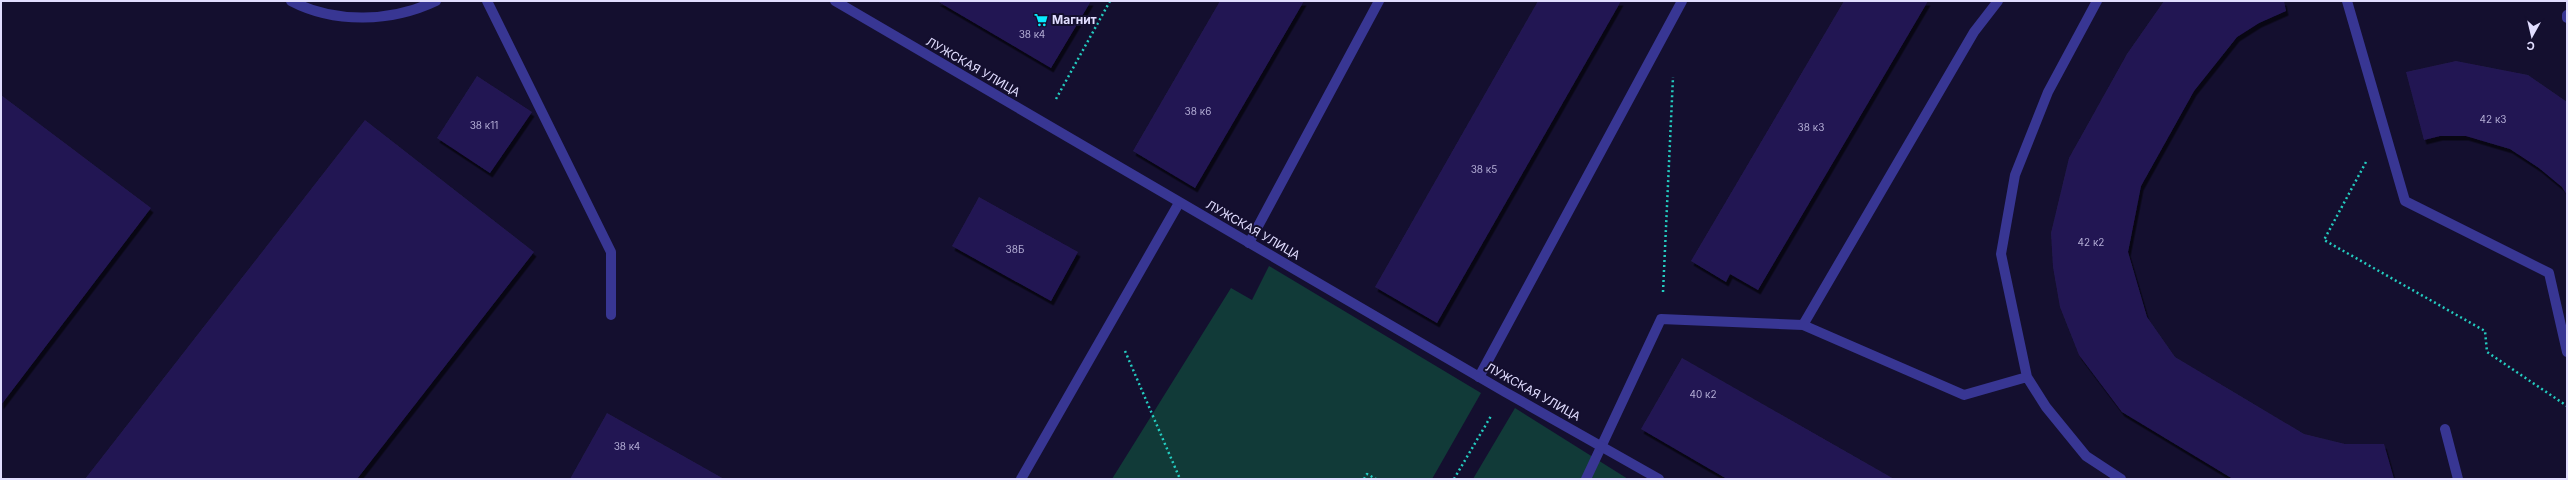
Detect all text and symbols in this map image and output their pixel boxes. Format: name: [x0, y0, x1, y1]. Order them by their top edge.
supermarket icon: Магнит: [1033, 12, 1049, 28]
place label: Магнит: [1052, 12, 1097, 27]
north arrow: [2512, 16, 2552, 56]
house number: 38 к4: [1019, 28, 1045, 40]
street label: ЛУЖСКАЯ УЛИЦА: [923, 33, 1023, 100]
text: С: [2526, 38, 2536, 53]
house number: 38 к6: [1185, 105, 1211, 117]
house number: 42 к3: [2480, 113, 2506, 125]
house number: 38 к11: [470, 119, 498, 131]
house number: 38 к3: [1798, 121, 1824, 133]
house number: 38 к5: [1471, 163, 1497, 175]
street label: ЛУЖСКАЯ УЛИЦА: [1203, 196, 1303, 263]
house number: 42 к2: [2078, 236, 2104, 248]
house number: 38Б: [1006, 243, 1024, 255]
street label: ЛУЖСКАЯ УЛИЦА: [1483, 359, 1583, 424]
house number: 40 к2: [1689, 388, 1717, 400]
house number: 38 к4: [614, 440, 640, 452]

